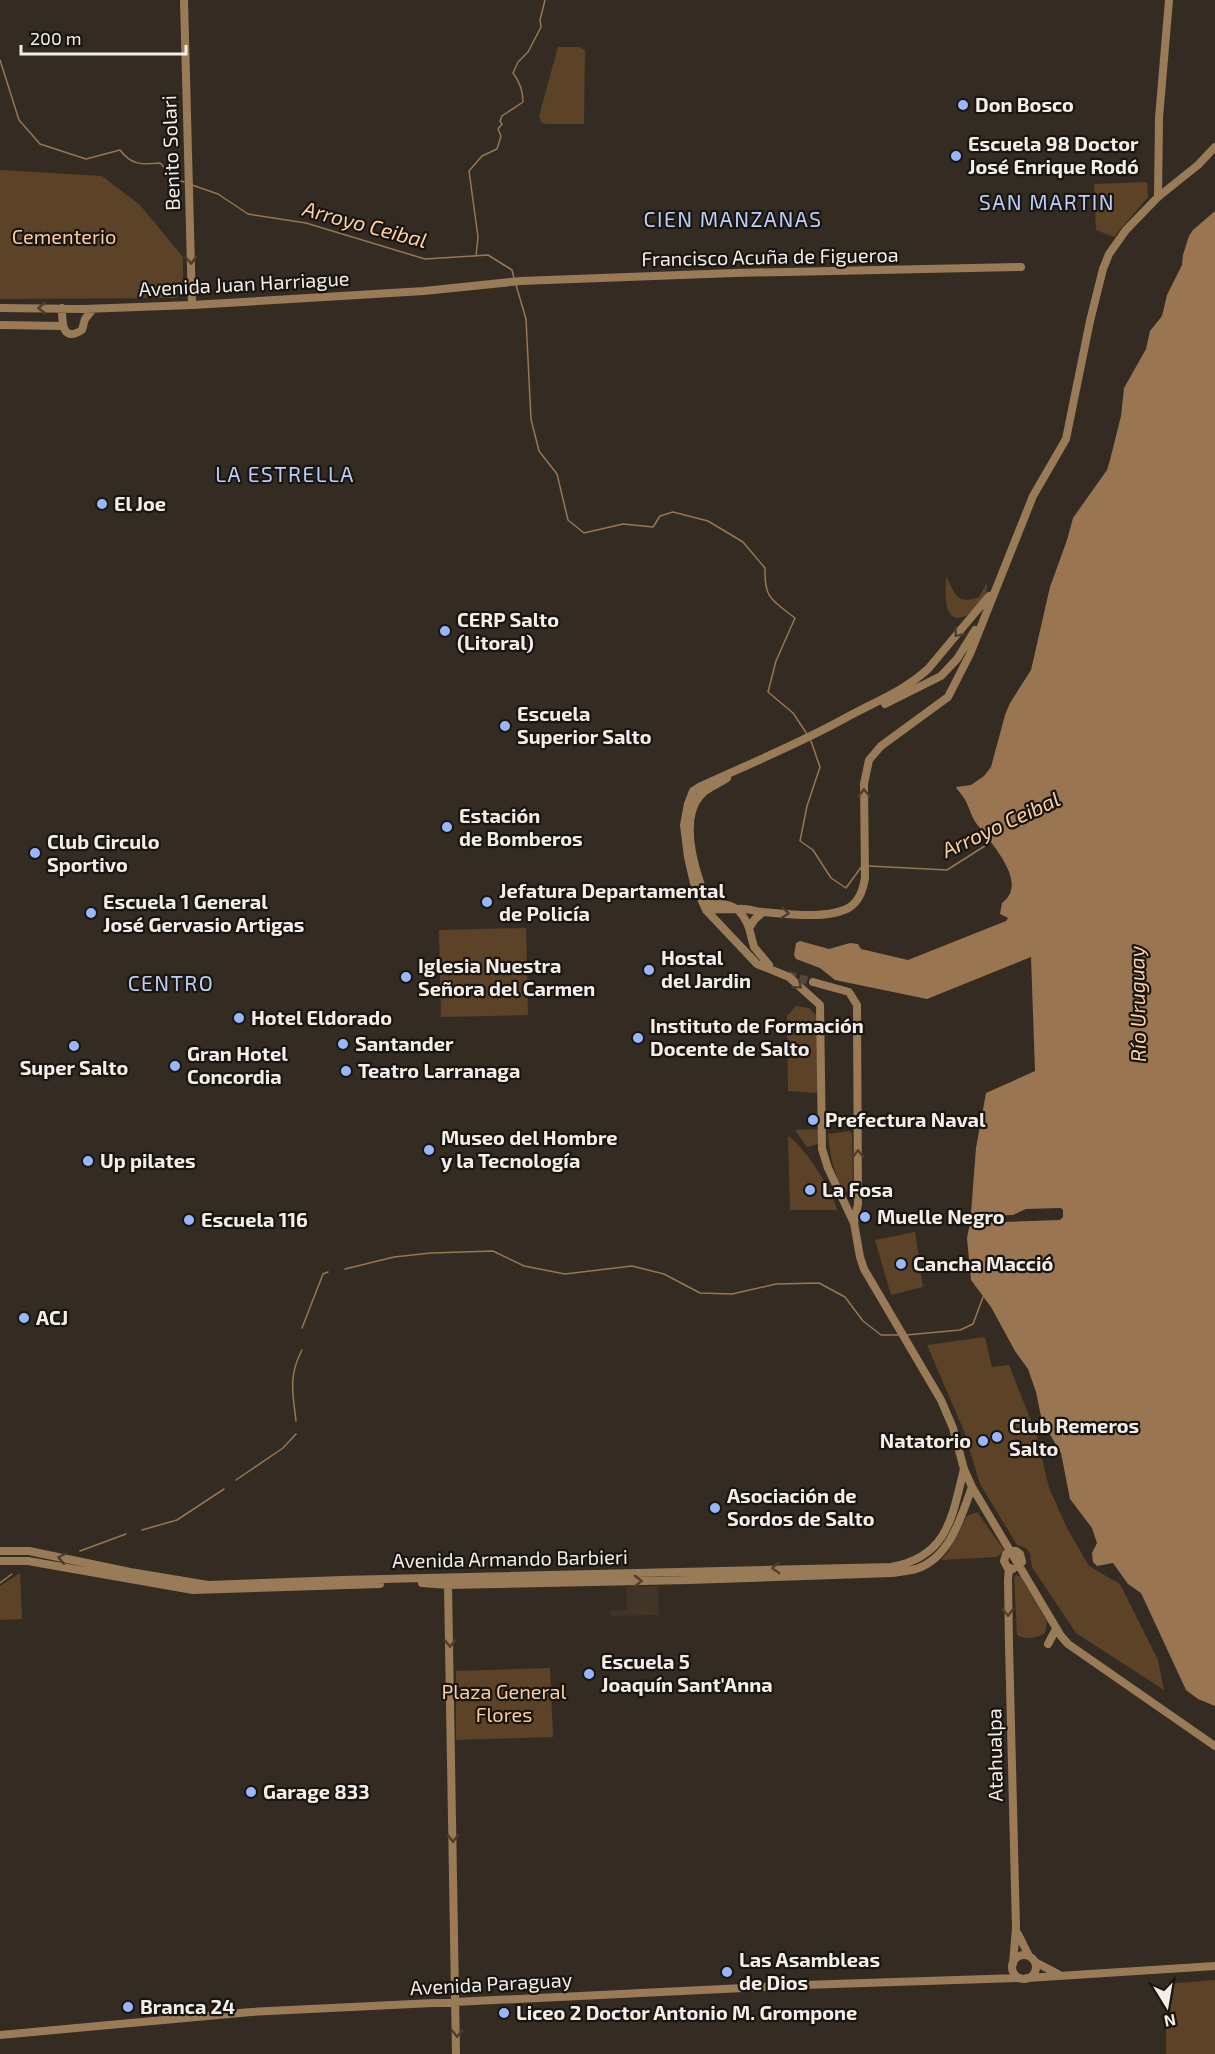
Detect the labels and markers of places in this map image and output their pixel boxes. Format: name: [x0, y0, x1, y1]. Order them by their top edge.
place label: Don Bosco: [975, 92, 1074, 116]
marker: Don Bosco: [956, 98, 970, 112]
place label: Escuela 98 Doctor José Enrique Rodó: [968, 131, 1139, 178]
marker: Escuela 98 Doctor José Enrique Rodó: [949, 149, 963, 163]
place label: El Joe: [114, 491, 166, 515]
marker: El Joe: [95, 497, 109, 511]
place label: CERP Salto (Litoral): [457, 607, 559, 654]
marker: CERP Salto (Litoral): [438, 624, 452, 638]
place label: Escuela Superior Salto: [517, 701, 652, 748]
marker: Escuela Superior Salto: [498, 719, 512, 733]
place label: Estación de Bomberos: [459, 803, 583, 850]
marker: Estación de Bomberos: [440, 820, 454, 834]
place label: Club Circulo Sportivo: [47, 829, 159, 876]
marker: Club Circulo Sportivo: [28, 846, 42, 860]
place label: Jefatura Departamental de Policía: [499, 878, 725, 925]
place label: Escuela 1 General José Gervasio Artigas: [103, 889, 304, 936]
marker: Jefatura Departamental de Policía: [480, 895, 494, 909]
marker: Escuela 1 General José Gervasio Artigas: [84, 906, 98, 920]
place label: Hostal del Jardin: [661, 945, 751, 992]
place label: Iglesia Nuestra Señora del Carmen: [418, 953, 595, 1000]
marker: Hostal del Jardin: [642, 963, 656, 977]
marker: Iglesia Nuestra Señora del Carmen: [399, 970, 413, 984]
place label: Hotel Eldorado: [251, 1005, 392, 1029]
marker: Hotel Eldorado: [232, 1011, 246, 1025]
place label: Instituto de Formación Docente de Salto: [650, 1013, 864, 1060]
place label: Santander: [355, 1031, 454, 1055]
marker: Instituto de Formación Docente de Salto: [631, 1031, 645, 1045]
marker: Santander: [336, 1037, 350, 1051]
marker: Super Salto: [67, 1039, 81, 1053]
place label: Gran Hotel Concordia: [187, 1041, 288, 1088]
place label: Super Salto: [20, 1055, 128, 1079]
place label: Teatro Larranaga: [358, 1058, 520, 1082]
marker: Gran Hotel Concordia: [168, 1059, 182, 1073]
marker: Teatro Larranaga: [339, 1064, 353, 1078]
place label: Prefectura Naval: [825, 1107, 986, 1131]
marker: Prefectura Naval: [806, 1113, 820, 1127]
place label: Museo del Hombre y la Tecnología: [441, 1125, 618, 1173]
marker: Museo del Hombre y la Tecnología: [422, 1143, 436, 1157]
place label: Up pilates: [100, 1148, 196, 1172]
marker: Up pilates: [81, 1154, 95, 1168]
place label: La Fosa: [822, 1177, 893, 1201]
marker: La Fosa: [803, 1183, 817, 1197]
place label: Muelle Negro: [877, 1204, 1005, 1228]
place label: Escuela 116: [201, 1207, 308, 1231]
marker: Muelle Negro: [858, 1210, 872, 1224]
marker: Escuela 116: [182, 1213, 196, 1227]
place label: Cancha Macció: [913, 1251, 1053, 1275]
marker: Cancha Macció: [894, 1257, 908, 1271]
place label: ACJ: [36, 1305, 68, 1329]
marker: ACJ: [17, 1311, 31, 1325]
place label: Club Remeros Salto: [1009, 1413, 1139, 1460]
place label: Natatorio: [880, 1428, 971, 1452]
marker: Club Remeros Salto: [990, 1430, 1004, 1444]
marker: Natatorio: [976, 1434, 990, 1448]
place label: Asociación de Sordos de Salto: [727, 1483, 875, 1530]
marker: Asociación de Sordos de Salto: [708, 1501, 722, 1515]
place label: Escuela 5 Joaquín Sant'Anna: [601, 1649, 773, 1696]
marker: Escuela 5 Joaquín Sant'Anna: [582, 1667, 596, 1681]
place label: Garage 833: [263, 1779, 370, 1803]
marker: Garage 833: [244, 1785, 258, 1799]
place label: Las Asambleas de Dios: [739, 1947, 880, 1994]
marker: Las Asambleas de Dios: [720, 1965, 734, 1979]
place label: Branca 24: [140, 1994, 235, 2018]
marker: Branca 24: [121, 2000, 135, 2014]
place label: Liceo 2 Doctor Antonio M. Grompone: [516, 2000, 857, 2024]
marker: Liceo 2 Doctor Antonio M. Grompone: [497, 2006, 511, 2020]

